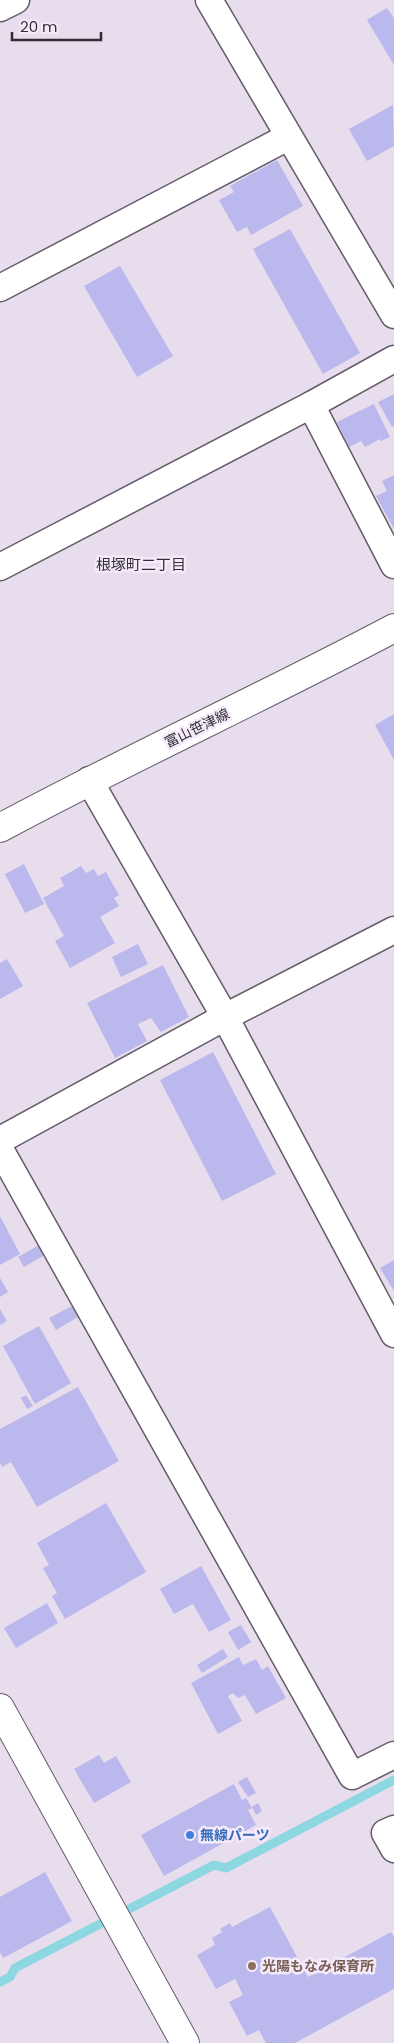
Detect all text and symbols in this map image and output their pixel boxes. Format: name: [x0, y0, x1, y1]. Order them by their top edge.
scale bar: [12, 10, 101, 42]
text: 20 m: [20, 16, 58, 37]
district label: 根塚町二丁目: [96, 554, 186, 575]
street label: 富山笹津線: [161, 704, 233, 752]
place label: 無線パーツ: [200, 1825, 270, 1845]
marker: 無線パーツ: [184, 1829, 196, 1841]
place label: 光陽もなみ保育所: [262, 1956, 374, 1976]
marker: 光陽もなみ保育所: [246, 1960, 258, 1972]

